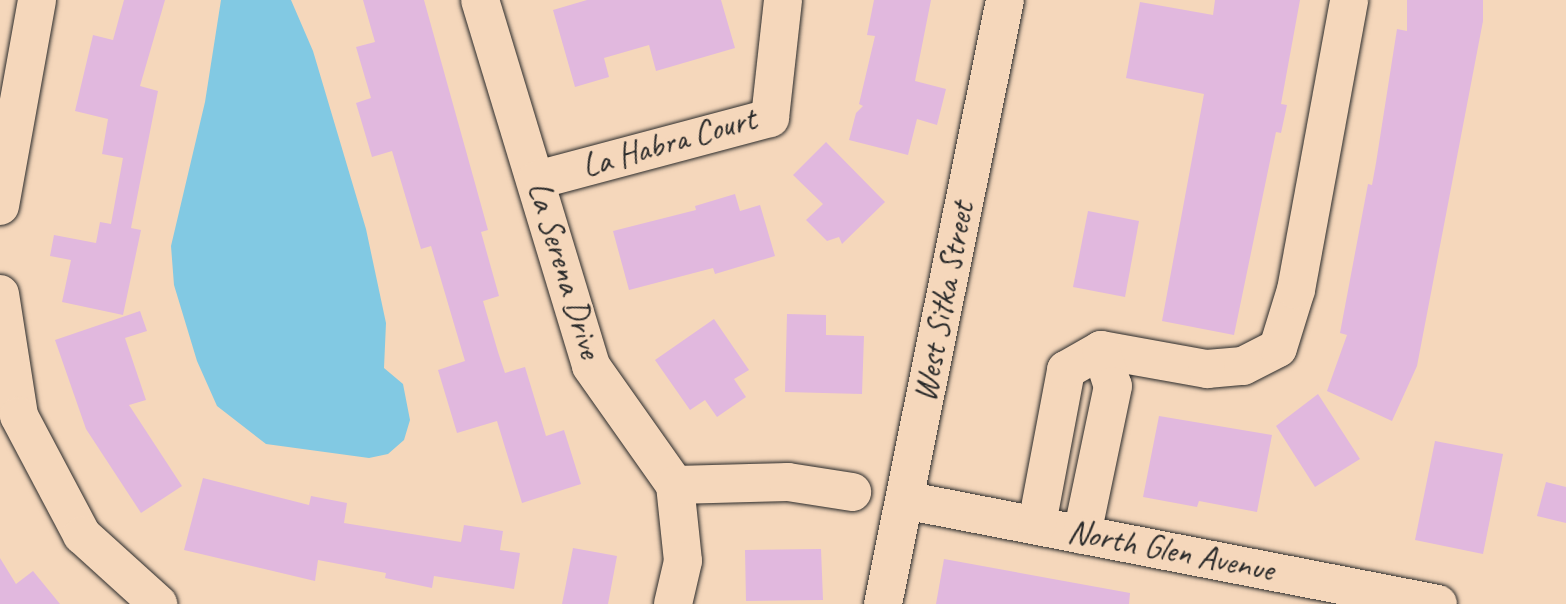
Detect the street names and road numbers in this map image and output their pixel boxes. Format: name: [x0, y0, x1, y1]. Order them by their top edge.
street label: La Habra Court: [577, 99, 761, 187]
street label: La Serena Drive: [519, 178, 609, 362]
street label: West Sitka Street: [905, 198, 983, 406]
street label: North Glen Avenue: [1065, 512, 1277, 590]

